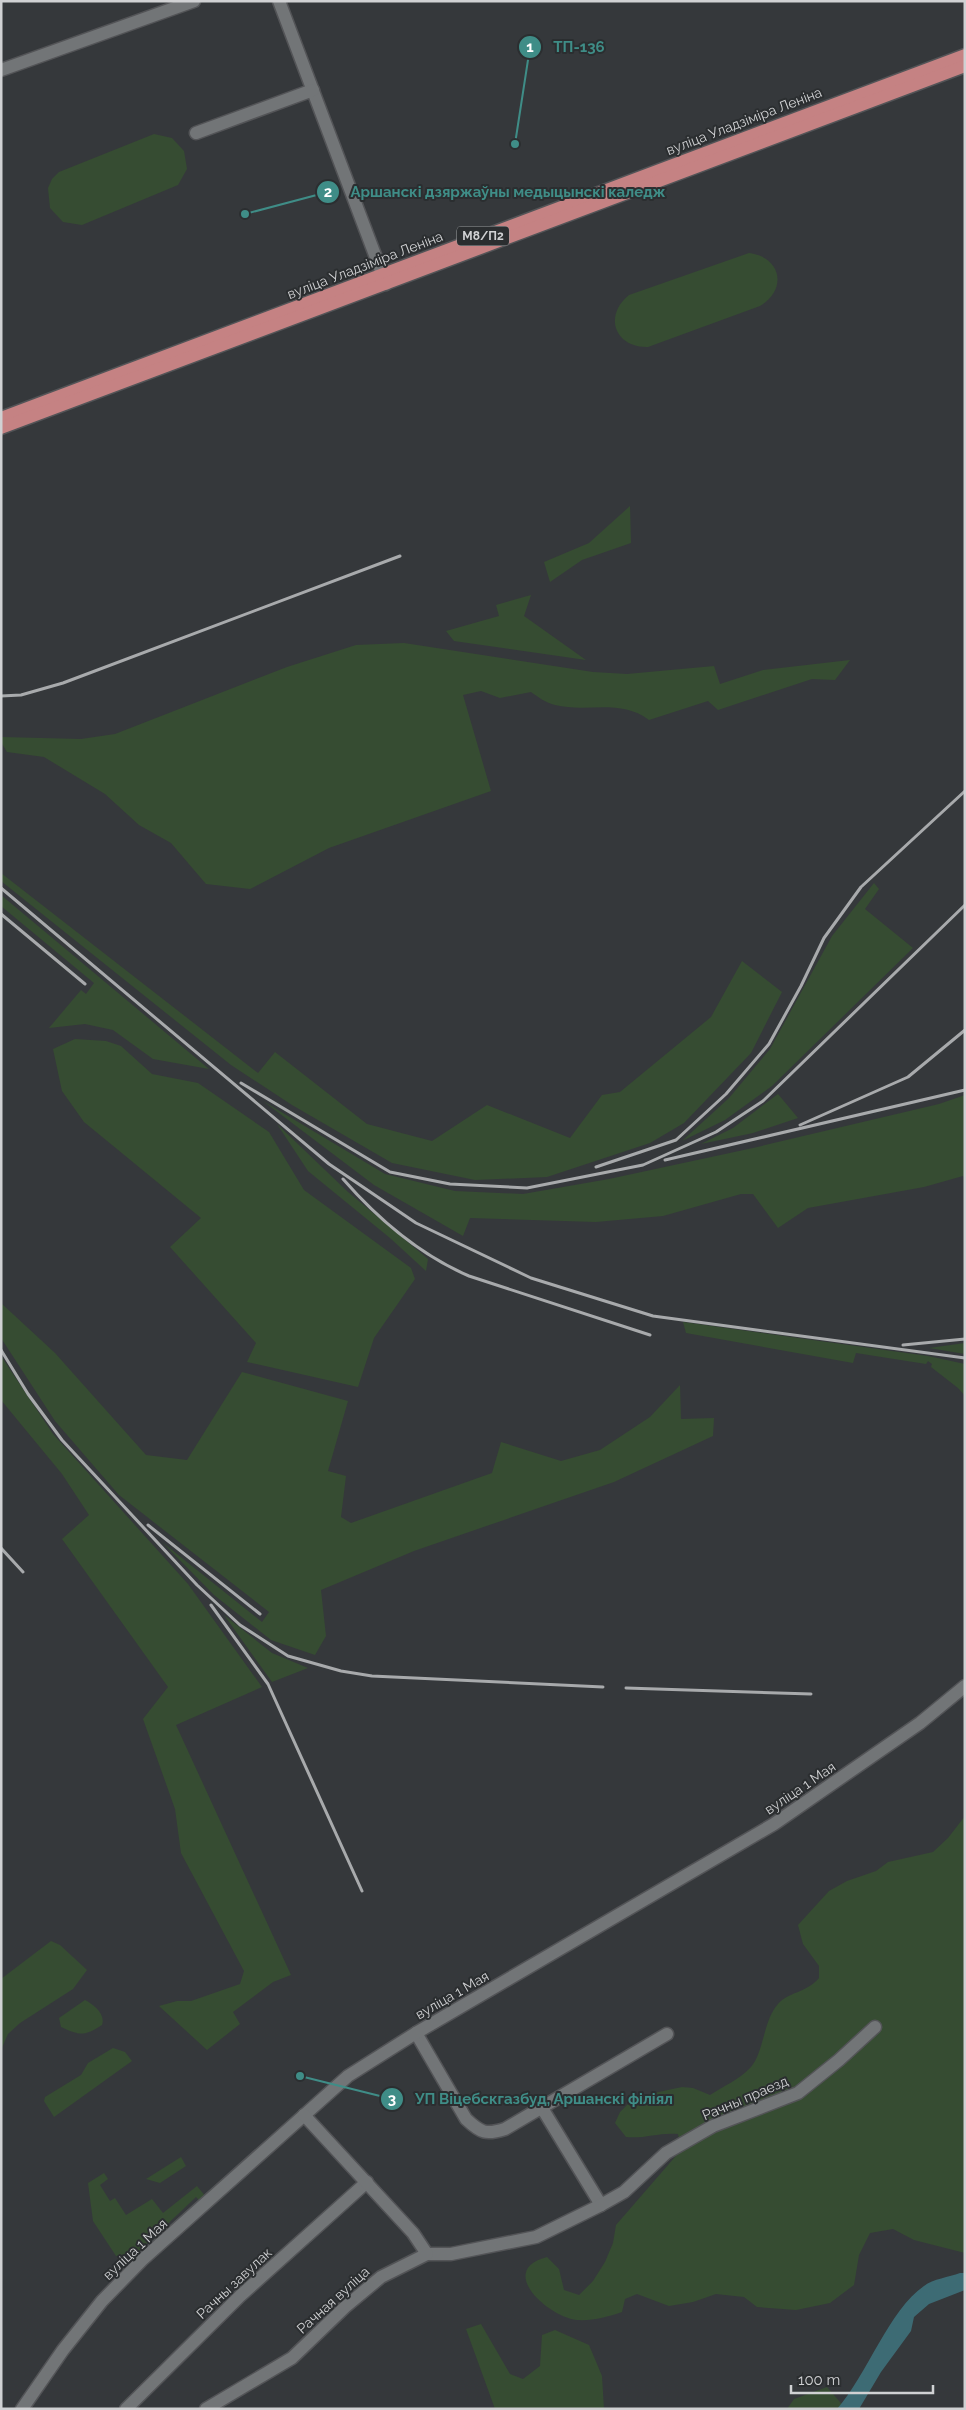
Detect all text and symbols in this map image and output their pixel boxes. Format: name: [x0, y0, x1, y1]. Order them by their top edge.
callout: ТП-136: [518, 32, 614, 62]
text: 1: [526, 38, 534, 56]
text: ТП-136: [553, 38, 605, 56]
street label: вуліца Уладзіміра Леніна: [664, 84, 824, 158]
callout: Аршанскі дзяржаўны медыцынскі каледж: [316, 177, 676, 207]
text: 2: [324, 183, 332, 201]
text: Аршанскі дзяржаўны медыцынскі каледж: [351, 183, 666, 201]
road number: М8/П2: [457, 227, 509, 246]
street label: вуліца Уладзіміра Леніна: [285, 228, 445, 302]
street label: вуліца 1 Мая: [762, 1758, 838, 1818]
street label: вуліца 1 Мая: [412, 1968, 492, 2022]
street label: Рачны праезд: [700, 2073, 790, 2123]
callout: УП Віцебскгазбуд, Аршанскі філіял: [380, 2084, 683, 2114]
text: 3: [388, 2090, 396, 2108]
text: УП Віцебскгазбуд, Аршанскі філіял: [414, 2090, 673, 2108]
street label: вуліца 1 Мая: [100, 2215, 170, 2283]
street label: Рачны завулак: [193, 2244, 275, 2322]
street label: Рачная вуліца: [293, 2263, 373, 2337]
scale bar: [791, 2362, 934, 2394]
text: 100 m: [798, 2371, 840, 2389]

